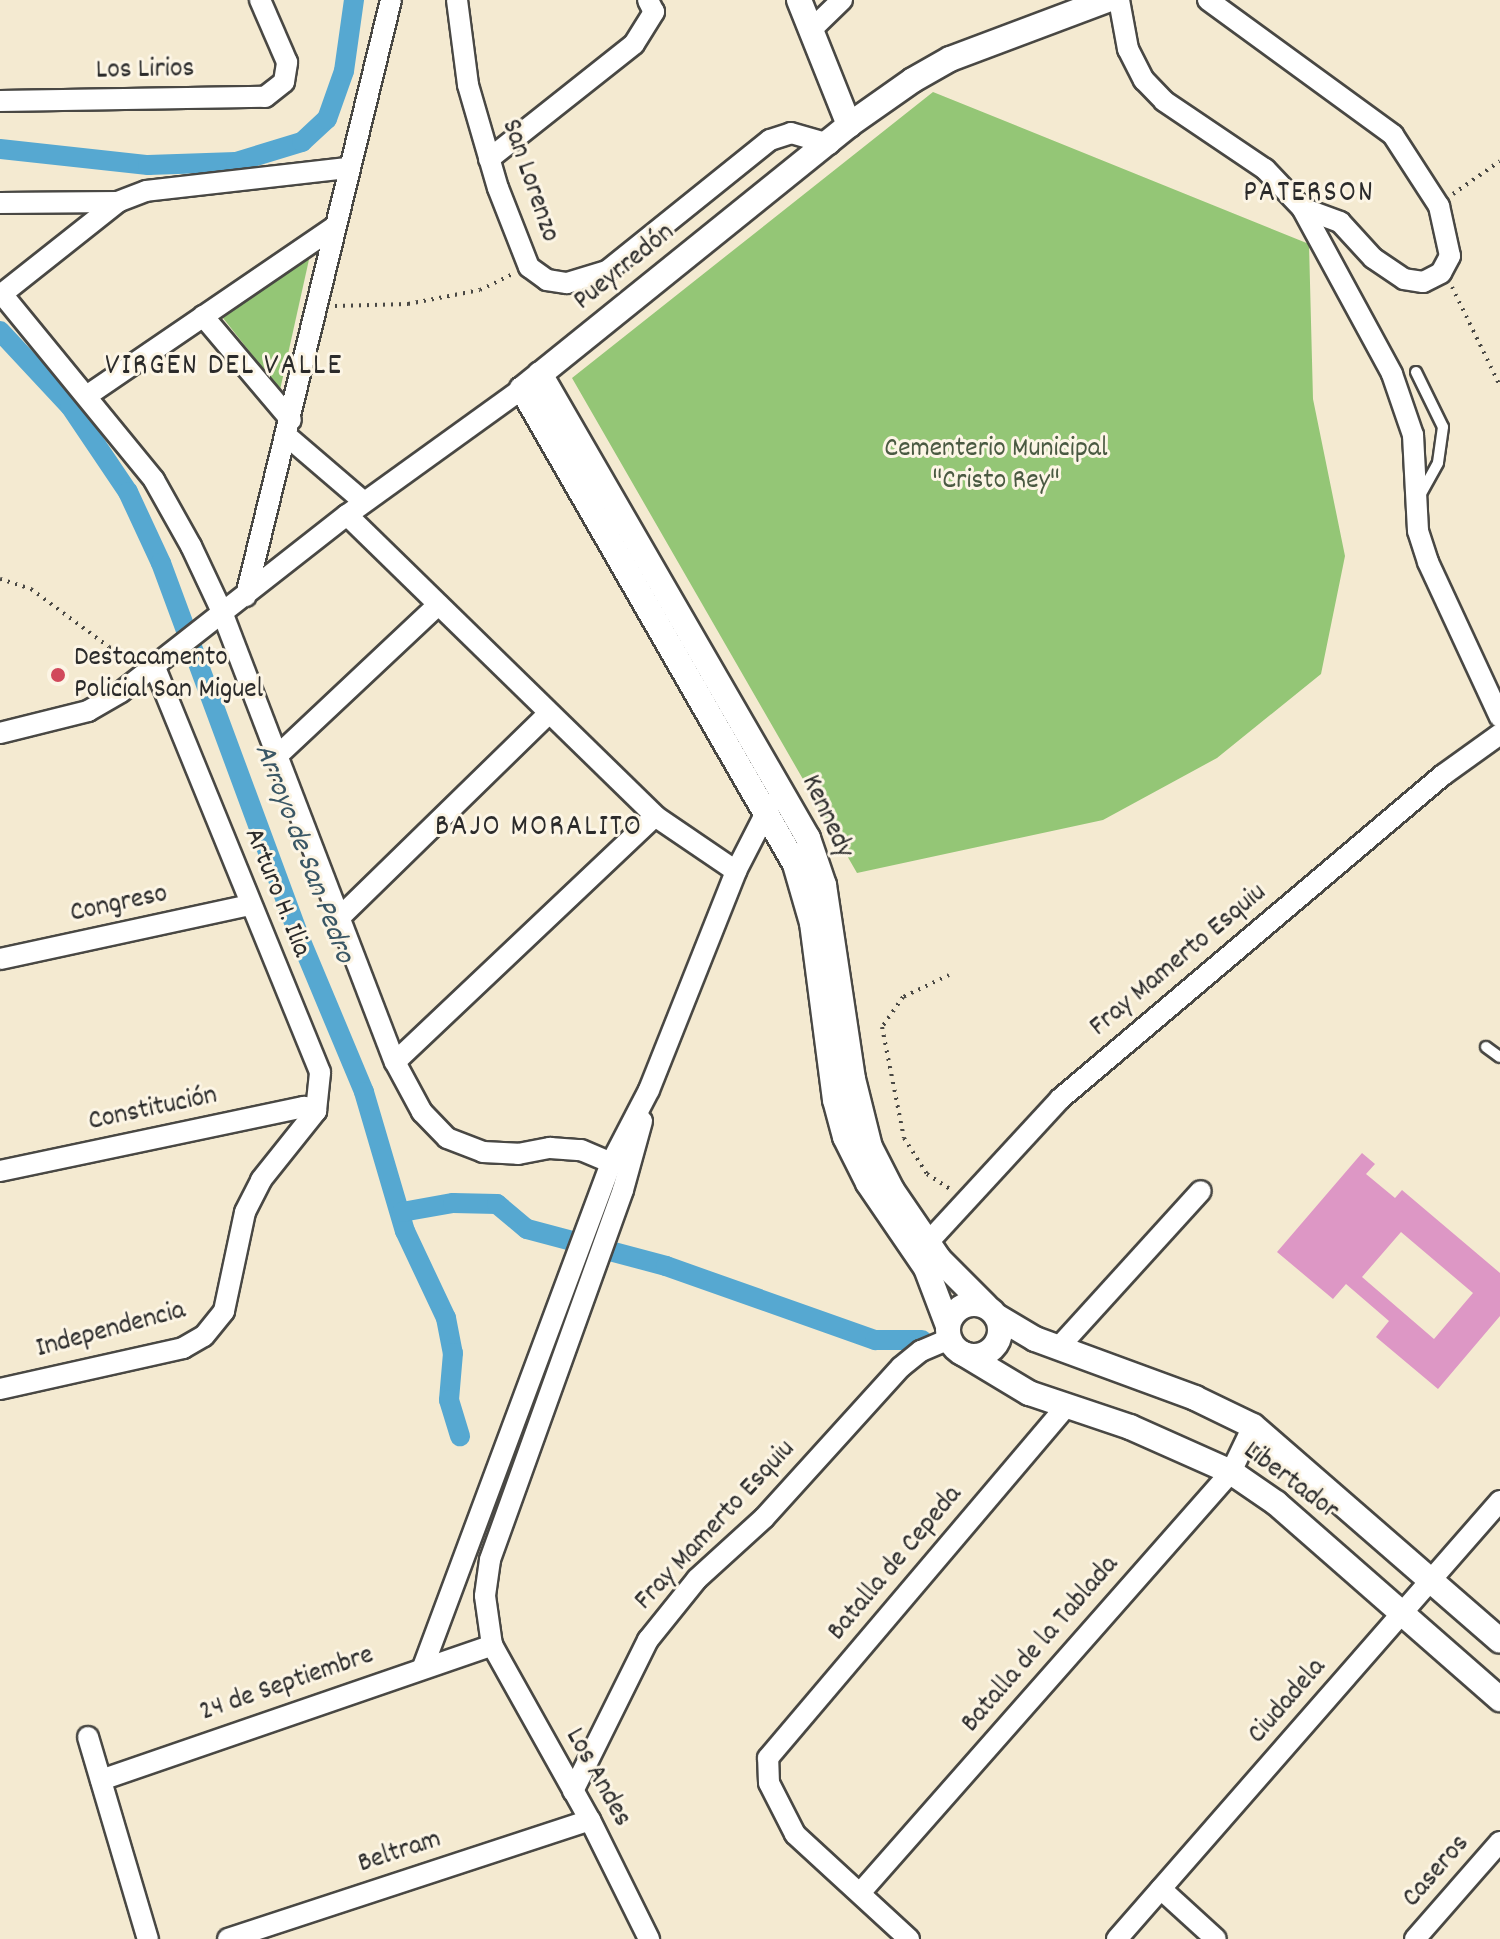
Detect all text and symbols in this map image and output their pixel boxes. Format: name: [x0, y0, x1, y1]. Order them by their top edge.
street label: Los Lirios: [95, 53, 195, 89]
street label: San Lorenzo: [492, 115, 566, 247]
district label: PATERSON: [1243, 177, 1375, 213]
street label: Pueyrredón: [568, 217, 682, 319]
district label: VIRGEN DEL VALLE: [105, 350, 343, 386]
park label: Cementerio Municipal "Cristo Rey": [884, 433, 1108, 499]
place label: Destacamento Policial San Miguel: [74, 642, 263, 708]
marker: Destacamento Policial San Miguel: [49, 666, 67, 684]
water label: Arroyo de San Pedro: [244, 739, 360, 969]
street label: Kennedy: [792, 770, 860, 864]
district label: BAJO MORALITO: [435, 811, 643, 847]
street label: Arturo H. Ilia: [235, 824, 317, 962]
street label: Fray Mamerto Esquiu: [1084, 877, 1274, 1045]
street label: Congreso: [67, 878, 171, 932]
street label: Constitución: [86, 1080, 220, 1140]
street label: Independencia: [33, 1295, 189, 1367]
street label: Fray Mamerto Esquiu: [628, 1434, 804, 1618]
street label: Libertador: [1236, 1435, 1344, 1529]
street label: Batalla de Cepeda: [821, 1480, 971, 1648]
street label: Batalla de la Tablada: [955, 1550, 1127, 1740]
street label: 24 de Septiembre: [196, 1640, 378, 1730]
street label: Ciudadela: [1242, 1652, 1334, 1752]
street label: Los Andes: [556, 1723, 638, 1833]
street label: Beltram: [354, 1824, 446, 1882]
street label: Caseros: [1396, 1829, 1478, 1915]

